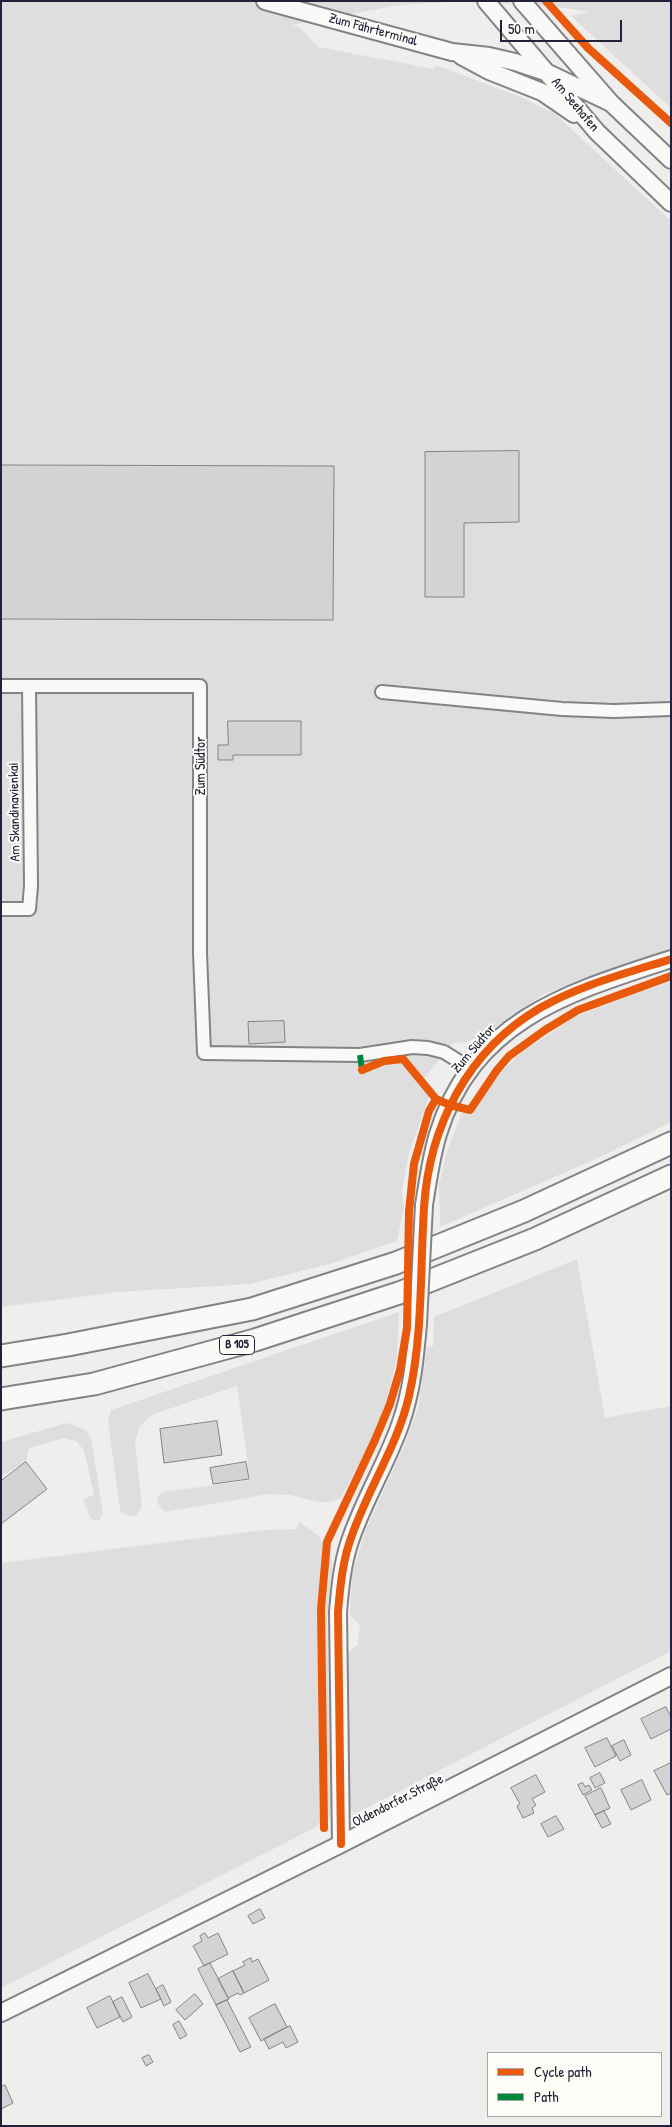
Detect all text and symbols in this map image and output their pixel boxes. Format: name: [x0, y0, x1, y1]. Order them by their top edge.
street label: Zum Fährterminal: [327, 10, 419, 50]
scale bar: [502, 10, 624, 42]
text: 50 m: [508, 18, 535, 39]
street label: Am Seehafen: [548, 75, 602, 135]
street label: Zum Südtor: [193, 737, 209, 795]
street label: Am Skandinavienkai: [6, 762, 24, 862]
street label: Zum Südtor: [448, 1021, 500, 1077]
road number: B 105: [220, 1336, 254, 1354]
street label: Oldendorfer Straße: [350, 1771, 446, 1831]
legend: [487, 2052, 662, 2117]
text: Cycle path: [534, 2061, 592, 2082]
text: Path: [534, 2086, 559, 2107]

